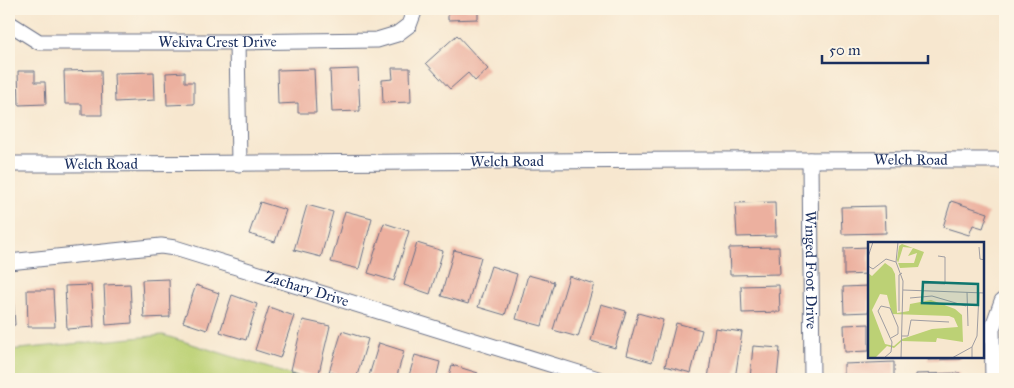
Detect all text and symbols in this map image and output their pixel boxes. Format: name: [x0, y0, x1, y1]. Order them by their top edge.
street label: Wekiva Crest Drive: [158, 32, 277, 51]
scale bar: [822, 32, 928, 64]
text: 50 m: [829, 41, 861, 59]
street label: Welch Road: [874, 151, 948, 169]
street label: Welch Road: [470, 152, 544, 171]
street label: Welch Road: [64, 155, 138, 173]
street label: Winged Foot Drive: [801, 211, 821, 329]
inset map: [868, 242, 984, 358]
street label: Zachary Drive: [262, 267, 351, 310]

